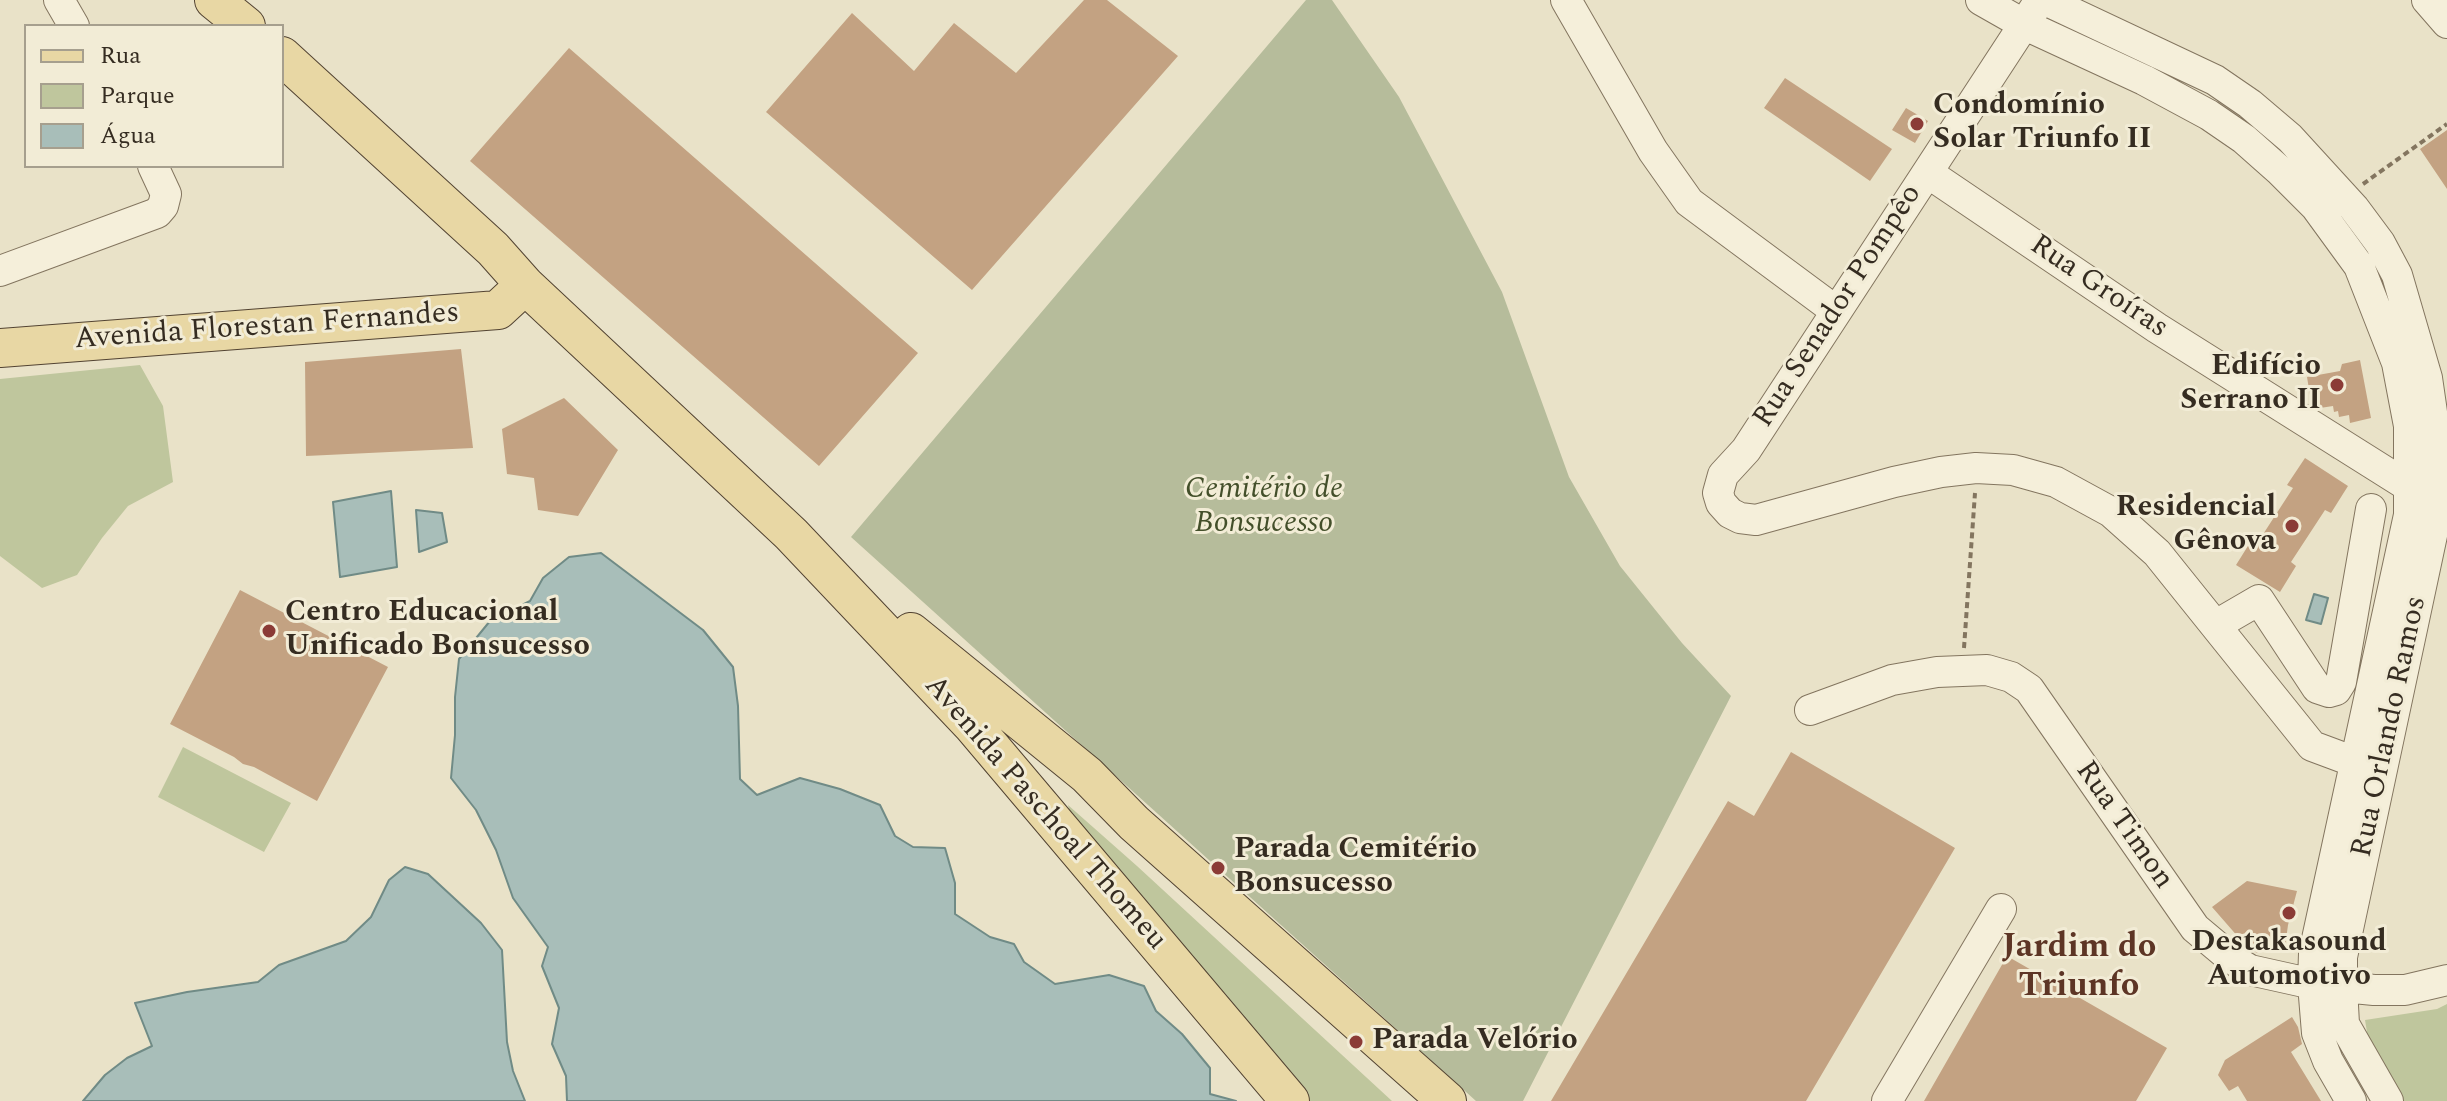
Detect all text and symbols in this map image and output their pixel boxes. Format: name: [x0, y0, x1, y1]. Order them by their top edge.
legend: [24, 24, 284, 168]
text: Rua: [100, 38, 141, 74]
text: Parque: [100, 78, 175, 114]
place label: Condomínio Solar Triunfo II: [1933, 89, 2151, 160]
marker: Condomínio Solar Triunfo II: [1908, 115, 1926, 133]
text: Água: [100, 118, 156, 154]
street label: Rua Senador Pompêo: [1747, 179, 1931, 435]
street label: Rua Groíras: [2022, 229, 2174, 347]
street label: Avenida Florestan Fernandes: [73, 297, 461, 359]
place label: Edifício Serrano II: [2180, 350, 2321, 420]
marker: Edifício Serrano II: [2328, 376, 2346, 394]
park label: Cemitério de Bonsucesso: [1185, 473, 1343, 544]
place label: Residencial Gênova: [2116, 491, 2276, 562]
marker: Residencial Gênova: [2283, 517, 2301, 535]
street label: Rua Orlando Ramos: [2346, 593, 2436, 861]
place label: Centro Educacional Unificado Bonsucesso: [285, 596, 590, 666]
marker: Centro Educacional Unificado Bonsucesso: [260, 622, 278, 640]
street label: Avenida Paschoal Thomeu: [915, 669, 1173, 959]
street label: Rua Timon: [2066, 755, 2180, 897]
place label: Parada Cemitério Bonsucesso: [1234, 833, 1477, 904]
marker: Parada Cemitério Bonsucesso: [1209, 859, 1227, 877]
marker: Destakasound Automotivo: [2280, 904, 2298, 922]
place label: Destakasound Automotivo: [2191, 926, 2387, 996]
district label: Jardim do Triunfo: [2002, 929, 2156, 1008]
place label: Parada Velório: [1372, 1024, 1578, 1060]
marker: Parada Velório: [1347, 1033, 1365, 1051]

